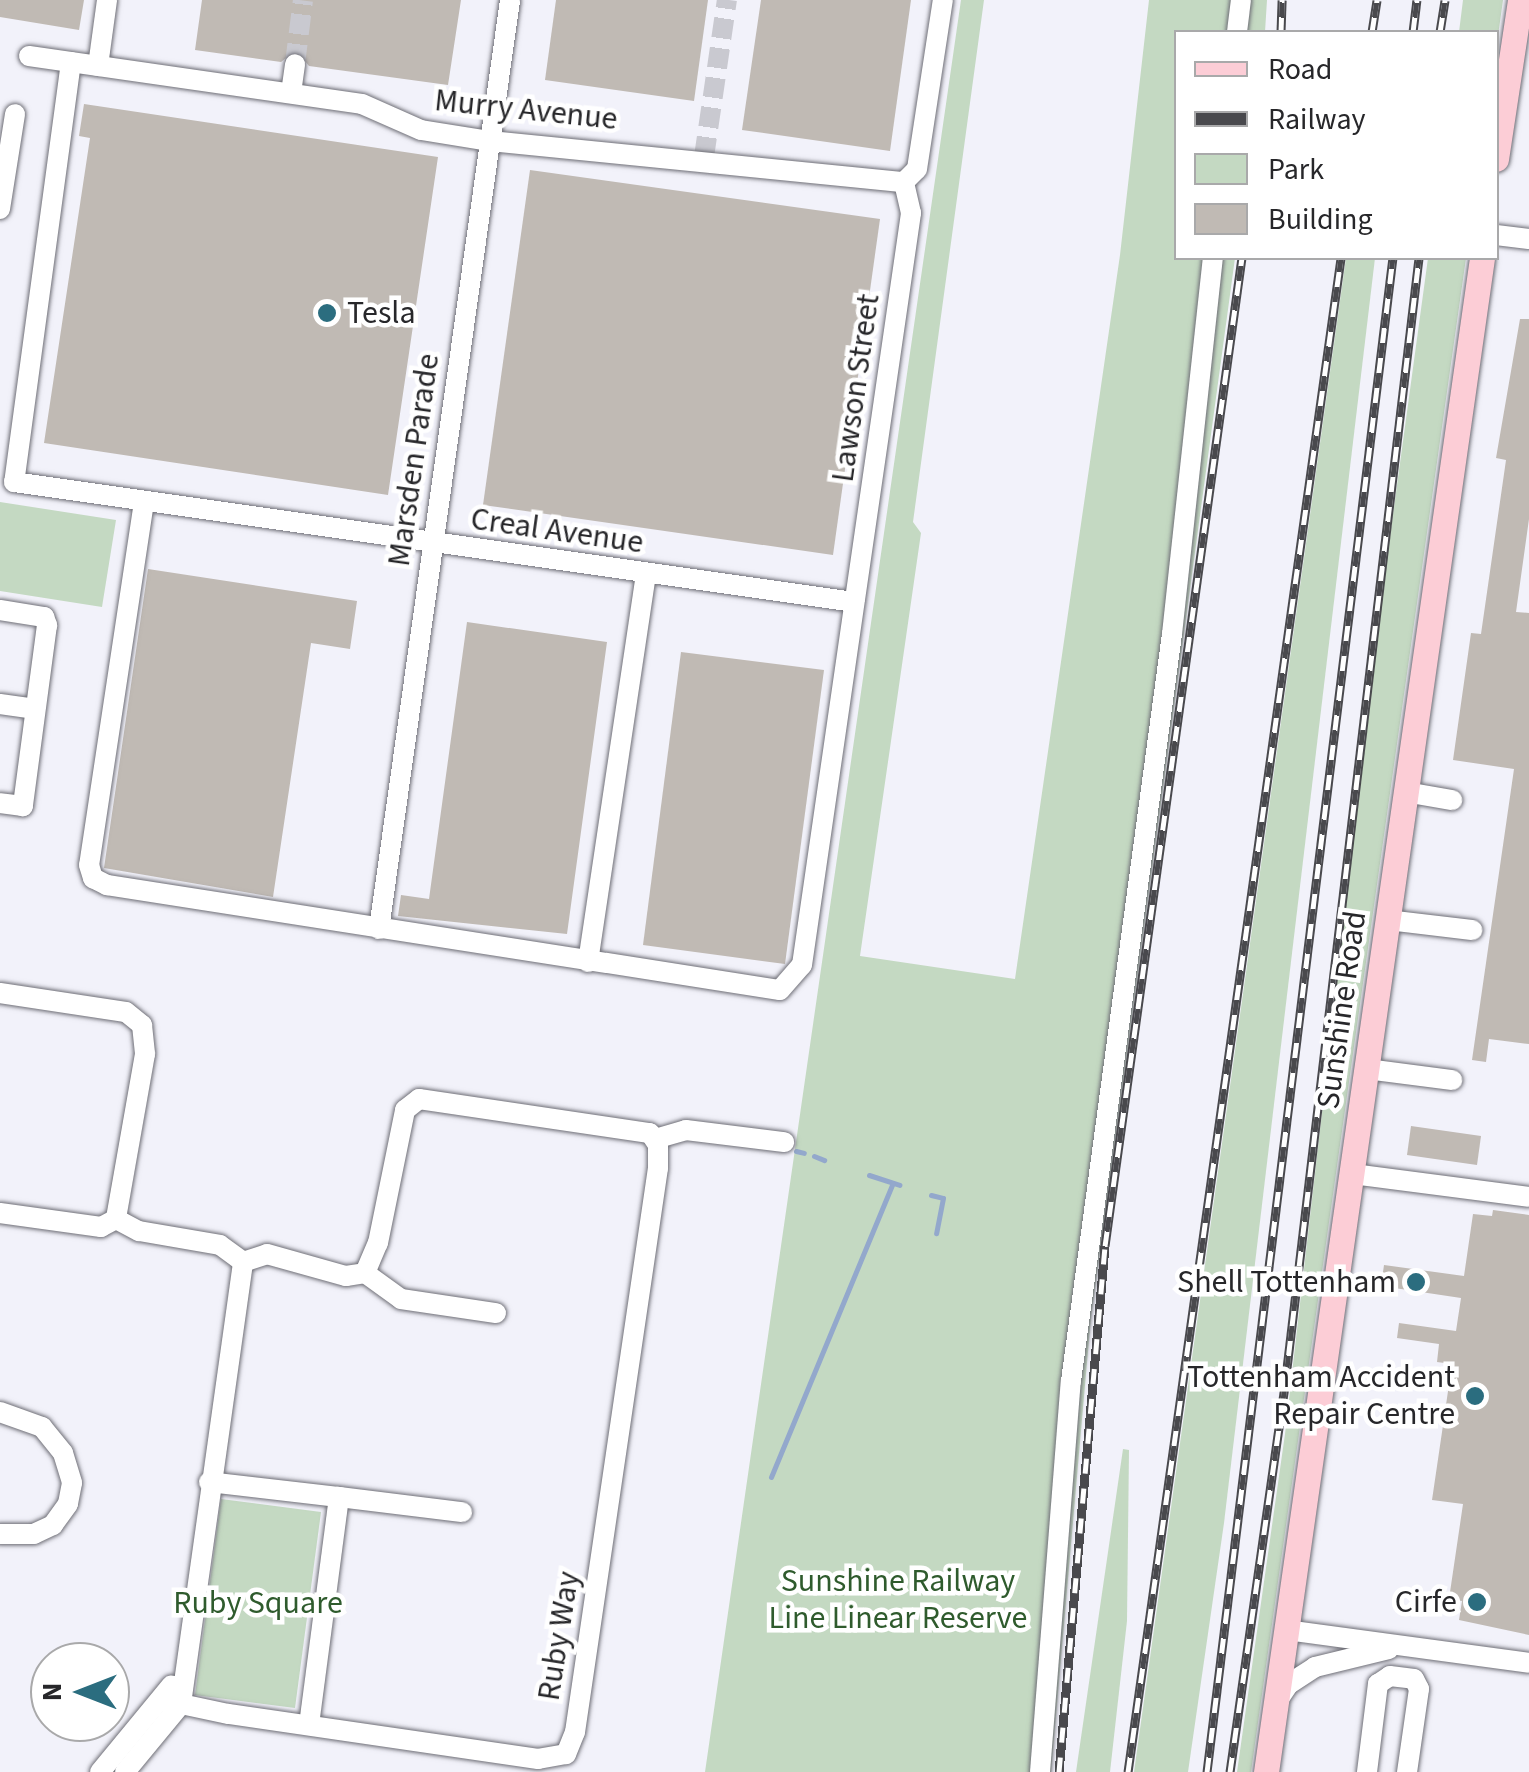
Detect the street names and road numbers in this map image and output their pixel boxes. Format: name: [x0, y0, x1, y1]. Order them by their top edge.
street label: Murry Avenue: [433, 81, 619, 139]
street label: Lawson Street: [824, 291, 888, 485]
street label: Marsden Parade: [380, 351, 448, 569]
street label: Creal Avenue: [468, 500, 646, 562]
street label: Sunshine Road: [1309, 909, 1375, 1111]
street label: Ruby Way: [530, 1569, 588, 1703]

